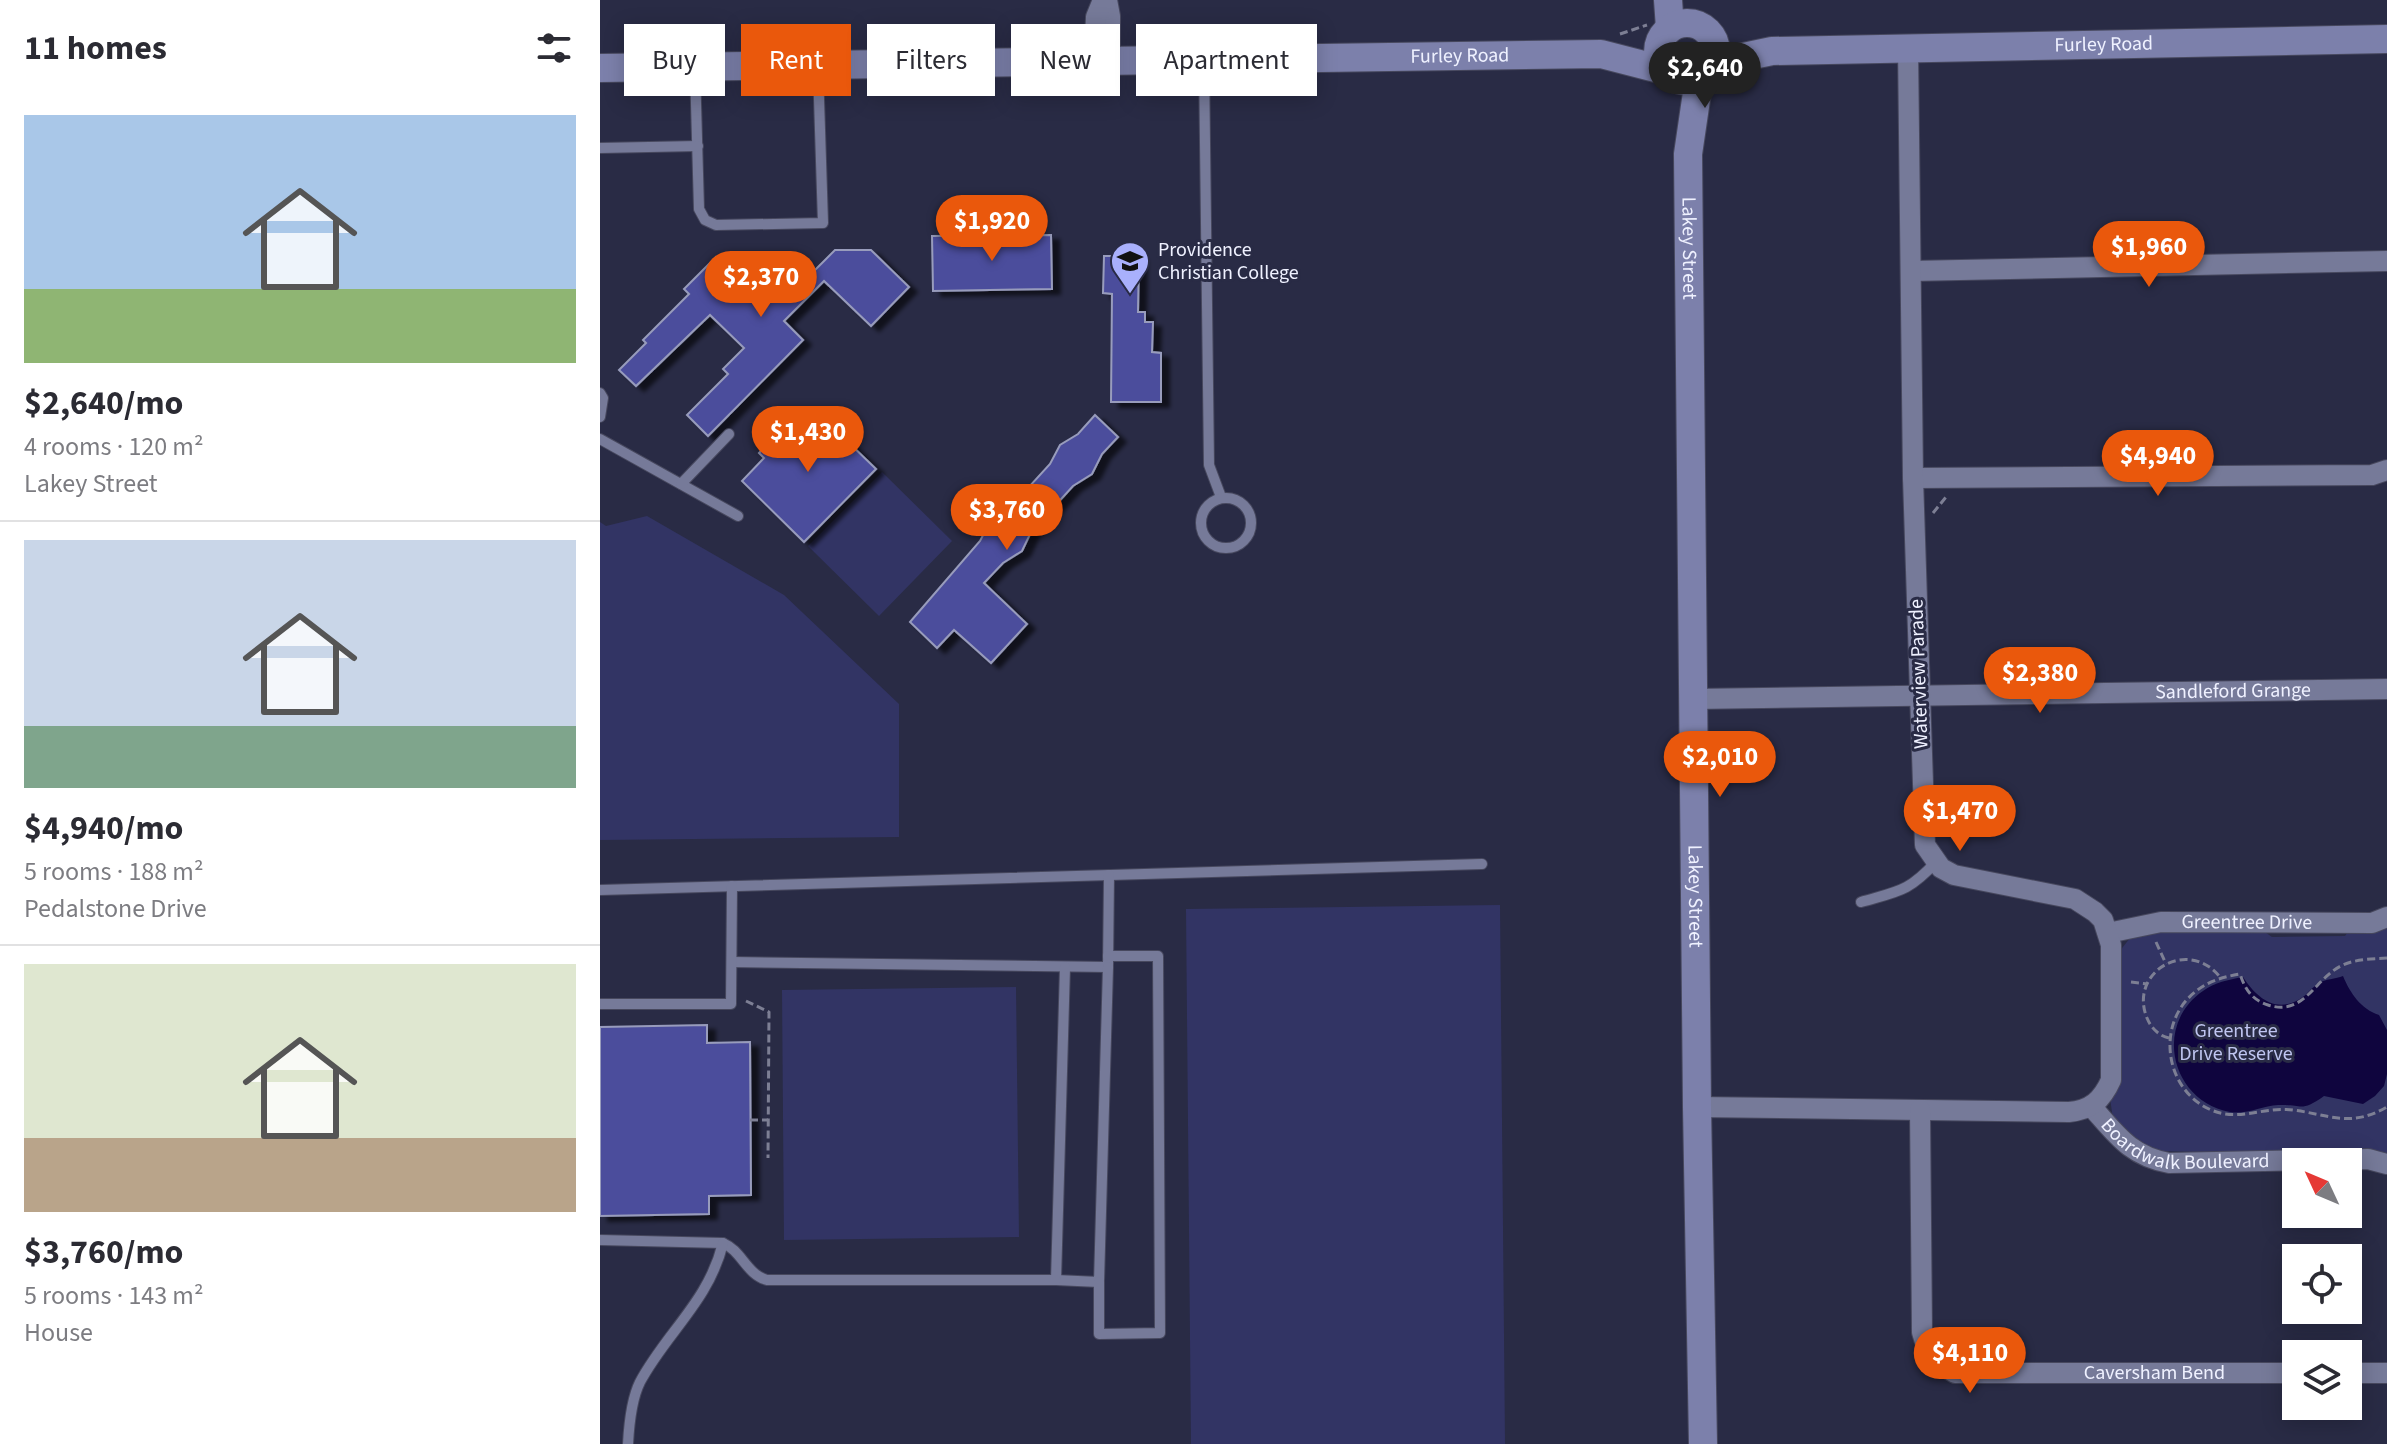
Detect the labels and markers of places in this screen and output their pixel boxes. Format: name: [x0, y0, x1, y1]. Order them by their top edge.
pin: $2,640: [1640, 42, 1770, 110]
pin: $1,920: [927, 195, 1057, 263]
pin: $1,960: [2084, 221, 2214, 289]
place label: Providence Christian College: [1158, 236, 1299, 287]
school or university icon: Providence Christian College: [1109, 240, 1151, 295]
pin: $2,370: [696, 251, 826, 319]
pin: $1,430: [743, 406, 873, 474]
pin: $4,940: [2093, 430, 2223, 498]
pin: $3,760: [942, 484, 1072, 552]
pin: $2,380: [1975, 647, 2105, 715]
pin: $2,010: [1655, 731, 1785, 799]
pin: $1,470: [1895, 785, 2025, 853]
pin: $4,110: [1905, 1327, 2035, 1395]

